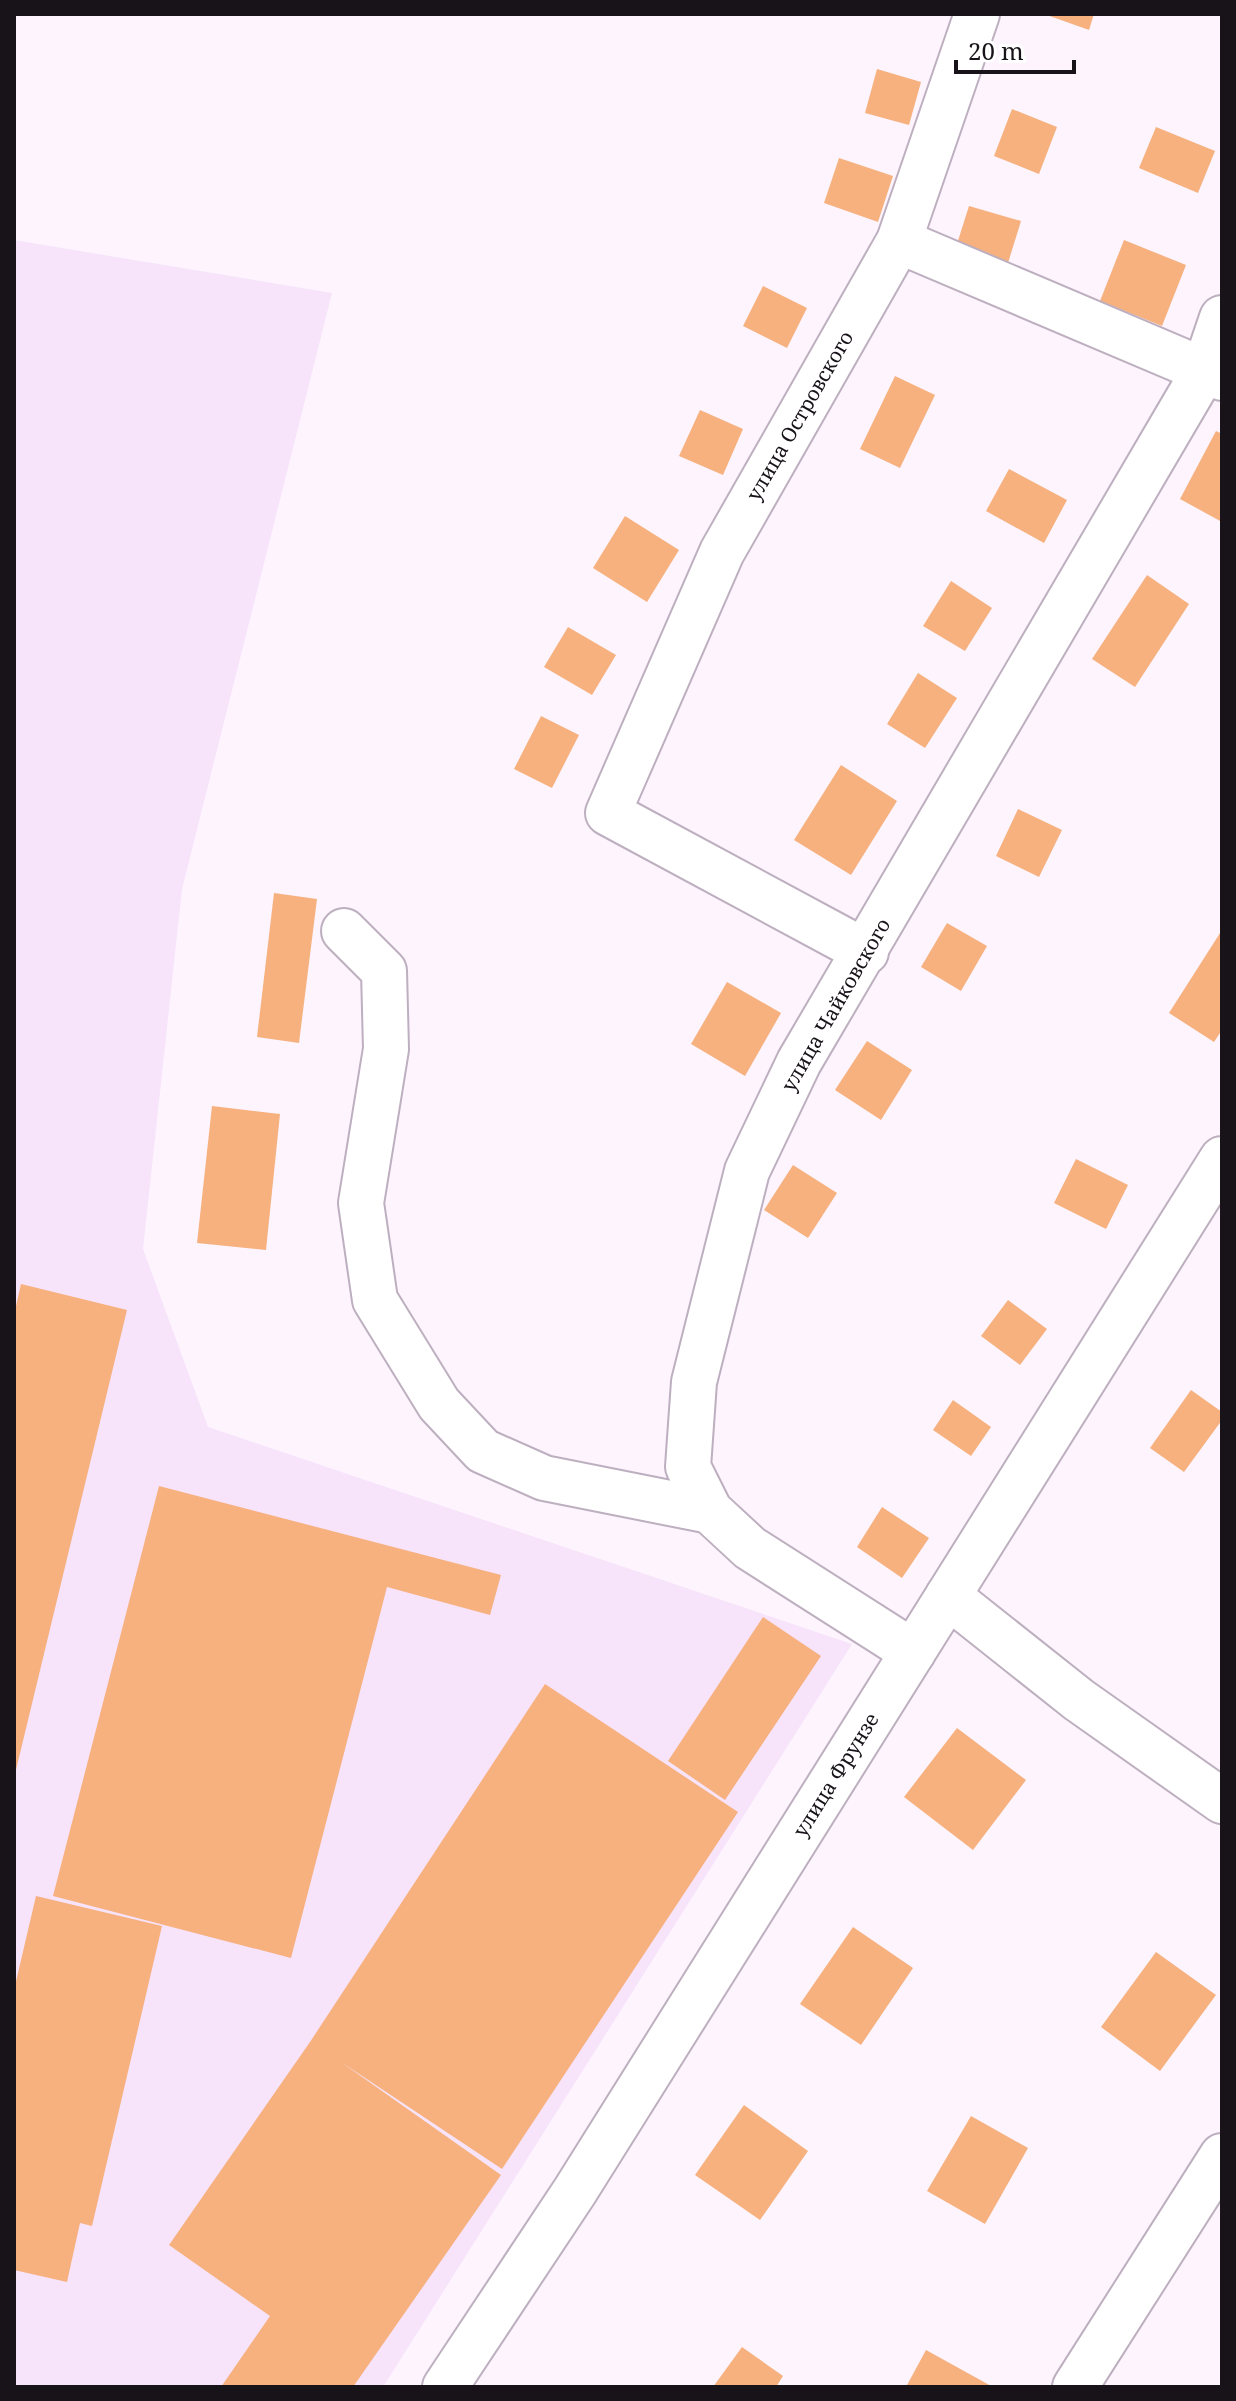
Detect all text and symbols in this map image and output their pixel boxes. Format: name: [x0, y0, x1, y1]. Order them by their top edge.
scale bar: [956, 24, 1074, 74]
text: 20 m: [968, 34, 1024, 67]
street label: улица Островского: [740, 326, 859, 506]
street label: улица Чайковского: [775, 913, 896, 1096]
street label: улица Фрунзе: [787, 1707, 885, 1842]

